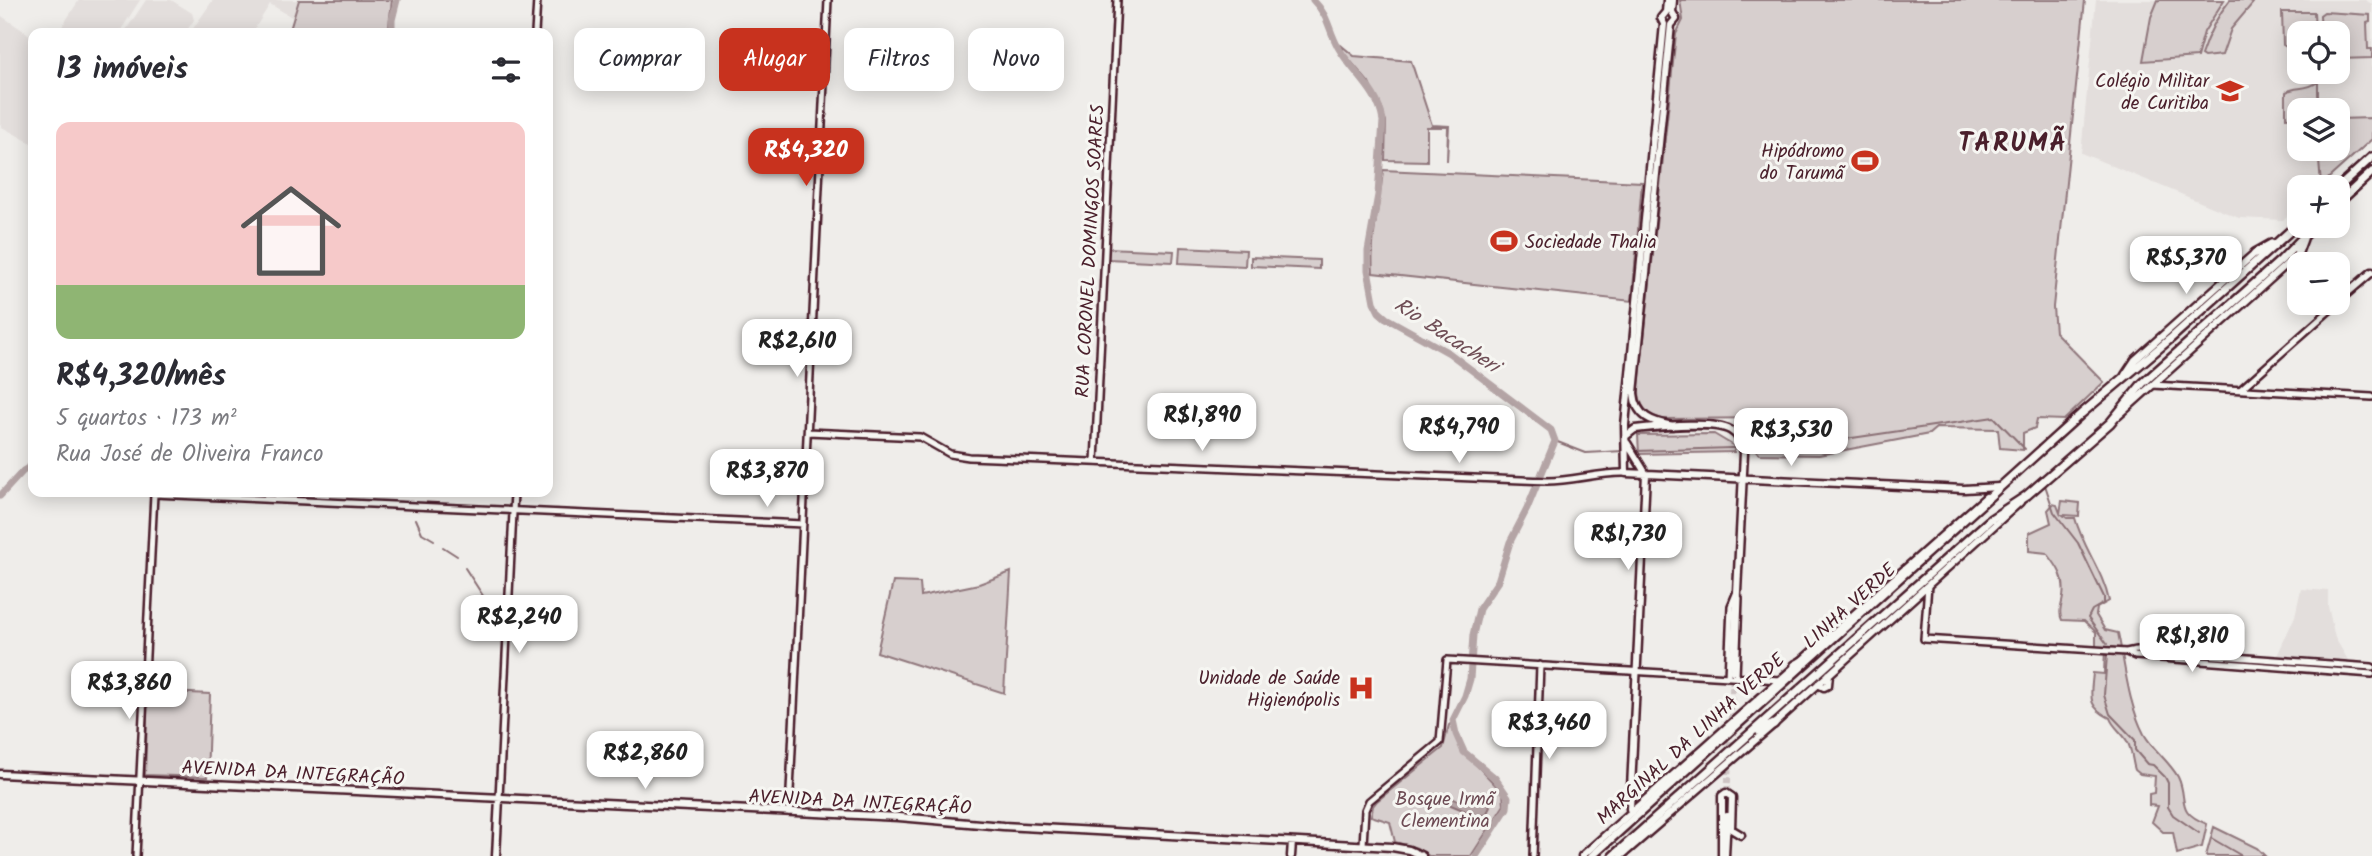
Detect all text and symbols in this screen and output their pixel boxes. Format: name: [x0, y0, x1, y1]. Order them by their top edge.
map controls: [2287, 21, 2350, 315]
button: locate: [2287, 21, 2350, 84]
chip: Comprar: [574, 28, 705, 91]
chip: Alugar: [719, 28, 830, 91]
chip: Filtros: [844, 28, 954, 91]
chip: Novo: [968, 28, 1064, 91]
text: 13 imóveis: [56, 46, 188, 94]
icon: filters: [487, 51, 525, 89]
place label: Colégio Militar de Curitiba: [2095, 67, 2211, 119]
school or university icon: Colégio Militar de Curitiba: [2215, 76, 2245, 106]
button: layers: [2287, 98, 2350, 161]
street label: RUA CORONEL DOMINGOS SOARES: [1068, 104, 1114, 398]
district label: TARUMÃ: [1958, 123, 2068, 165]
pin: R$4,320: [741, 128, 871, 188]
text: R$4,320: [764, 133, 848, 169]
place label: Hipódromo do Tarumã: [1760, 137, 1846, 189]
sports icon: Hipódromo do Tarumã: [1850, 146, 1880, 176]
icon: home: [228, 168, 354, 294]
button: +: [2287, 175, 2350, 238]
sports icon: Sociedade Thalia: [1489, 226, 1519, 256]
place label: Sociedade Thalia: [1525, 228, 1657, 258]
pin: R$5,370: [2121, 236, 2251, 296]
text: R$5,370: [2146, 241, 2226, 277]
button: −: [2287, 252, 2350, 315]
water label: Rio Bacacheri: [1387, 290, 1509, 385]
pin: R$2,610: [732, 320, 862, 379]
text: R$2,610: [758, 324, 836, 360]
text: R$4,320/mês: [56, 353, 226, 401]
pin: R$1,890: [1137, 393, 1267, 453]
text: R$1,890: [1163, 398, 1241, 434]
text: 5 quartos · 173 m²: [56, 401, 237, 437]
pin: R$4,790: [1394, 406, 1524, 465]
pin: R$3,530: [1726, 408, 1856, 468]
text: R$4,790: [1419, 410, 1499, 446]
text: R$3,530: [1750, 413, 1832, 449]
text: Rua José de Oliveira Franco: [56, 437, 324, 473]
pin: R$3,870: [702, 449, 832, 509]
text: R$3,870: [726, 454, 808, 490]
pin: R$1,730: [1563, 512, 1693, 572]
text: R$1,730: [1590, 517, 1666, 553]
street label: LINHA VERDE: [1797, 556, 1904, 657]
pin: R$2,240: [454, 596, 584, 655]
text: R$2,240: [477, 600, 561, 636]
pin: R$1,810: [2127, 614, 2257, 674]
text: R$1,810: [2156, 619, 2228, 655]
street label: MARGINAL DA LINHA VERDE: [1590, 646, 1793, 833]
pin: R$3,860: [64, 662, 194, 721]
place label: Unidade de Saúde Higienópolis: [1198, 664, 1340, 716]
text: R$3,860: [87, 666, 171, 702]
hospital icon: Unidade de Saúde Higienópolis: [1346, 673, 1376, 703]
pin: R$3,460: [1484, 702, 1614, 761]
text: R$3,460: [1508, 706, 1590, 742]
pin: R$2,860: [580, 732, 710, 791]
text: R$2,860: [603, 736, 687, 772]
street label: AVENIDA DA INTEGRAÇÃO: [181, 753, 406, 795]
street label: AVENIDA DA INTEGRAÇÃO: [748, 782, 973, 824]
park label: Bosque Irmã Clementina: [1395, 785, 1497, 837]

